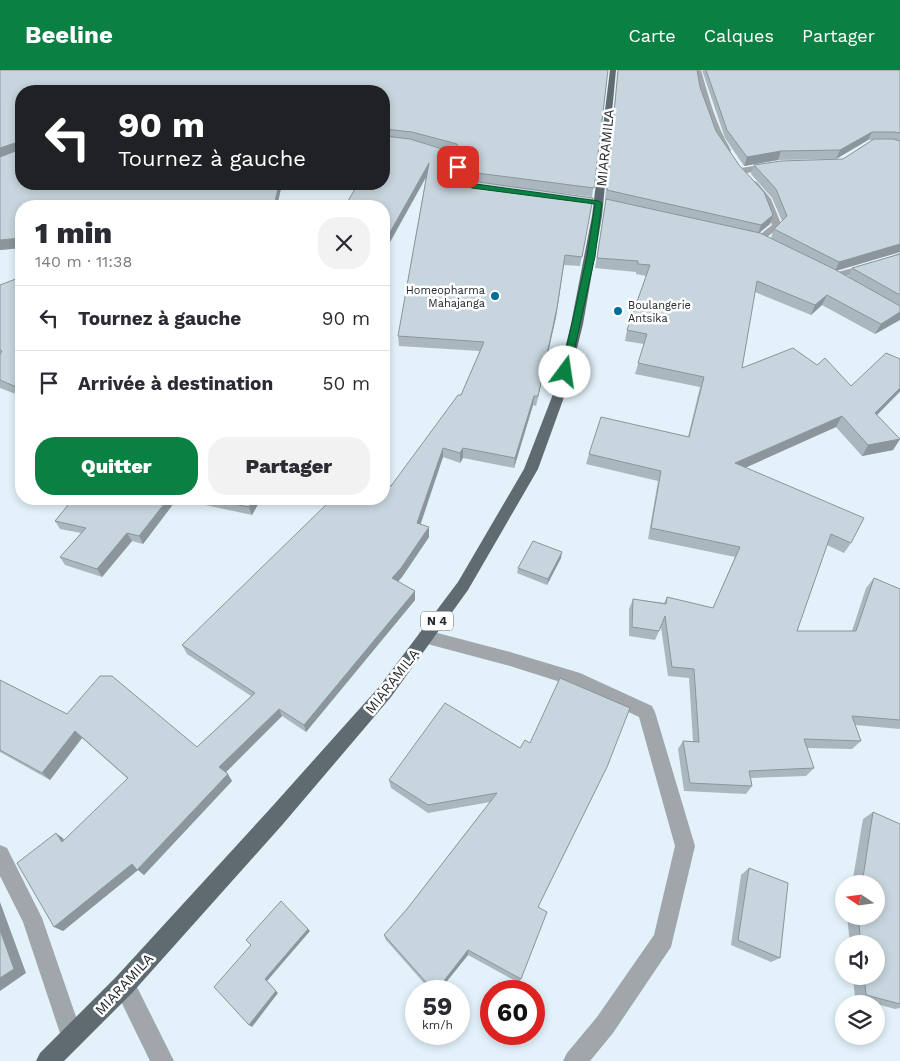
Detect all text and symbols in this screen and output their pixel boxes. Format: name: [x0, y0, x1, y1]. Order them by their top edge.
text: Beeline: [25, 21, 113, 49]
text: Carte: [628, 25, 676, 46]
text: Calques: [704, 25, 774, 46]
text: Partager: [802, 25, 875, 46]
text: 90 m: [118, 104, 205, 146]
icon: left: [35, 105, 100, 170]
street label: MIARAMILA: [593, 109, 617, 187]
text: Tournez à gauche: [118, 146, 306, 171]
pin: [437, 146, 479, 188]
icon: arrive: [444, 153, 472, 181]
text: 1 min: [35, 215, 112, 250]
button: close: [318, 217, 370, 269]
text: 140 m · 11:38: [35, 252, 132, 271]
place label: Homeopharma Mahajanga: [406, 284, 485, 310]
marker: Homeopharma Mahajanga: [489, 290, 501, 302]
place label: Boulangerie Antsika: [628, 299, 691, 325]
icon: left: [35, 304, 63, 332]
marker: Boulangerie Antsika: [612, 305, 624, 317]
text: Tournez à gauche: [78, 307, 241, 330]
text: 90 m: [322, 307, 370, 330]
position arrow: [538, 345, 590, 397]
icon: arrive: [35, 369, 63, 397]
text: Arrivée à destination: [78, 372, 273, 395]
text: 50 m: [323, 372, 370, 395]
button: Quitter: [35, 437, 198, 495]
button: Partager: [208, 437, 370, 495]
road number: N 4: [421, 612, 453, 630]
street label: MIARAMILA: [362, 645, 422, 717]
north arrow: [835, 875, 885, 925]
map controls: [835, 875, 885, 1045]
button: sound: [835, 935, 885, 985]
street label: MIARAMILA: [92, 950, 156, 1018]
speed limit sign: 60: [480, 980, 545, 1045]
text: 59: [423, 992, 452, 1021]
button: layers: [835, 995, 885, 1045]
text: km/h: [422, 1018, 453, 1032]

